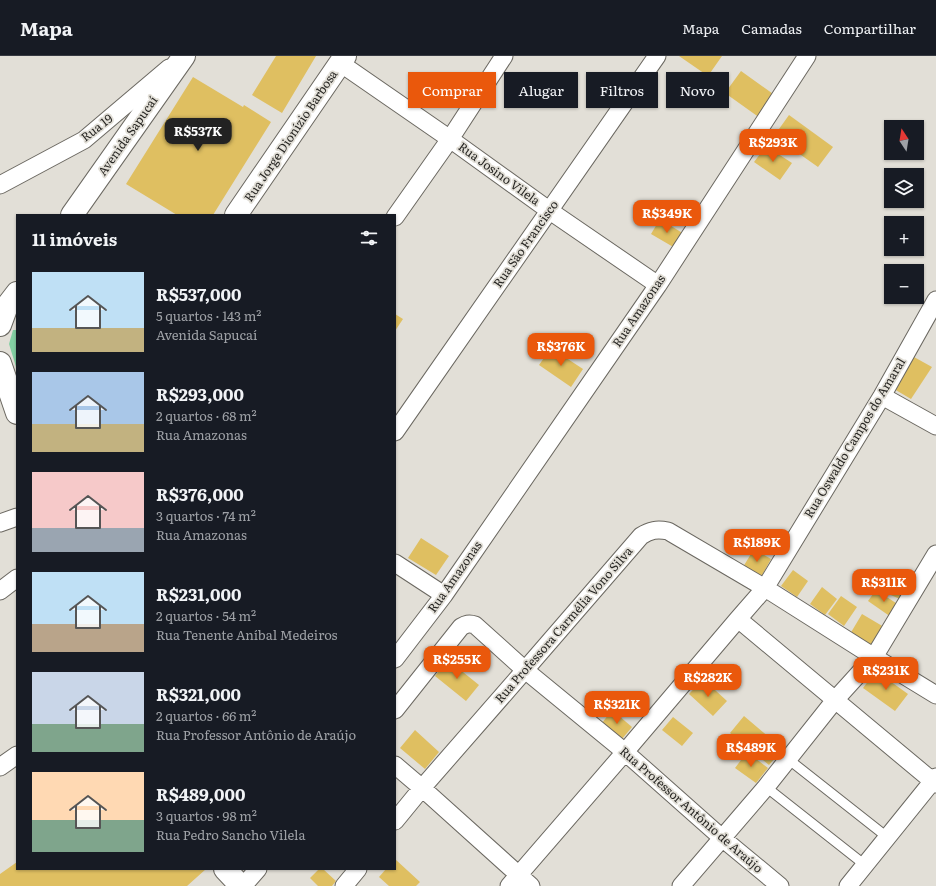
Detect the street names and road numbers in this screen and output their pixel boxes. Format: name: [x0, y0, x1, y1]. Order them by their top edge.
street label: Rua Jorge Dionízio Barbosa: [239, 66, 341, 205]
street label: Avenida Sapucaí: [93, 92, 161, 179]
street label: Rua 19: [77, 109, 116, 145]
street label: Rua Josino Vilela: [455, 137, 545, 209]
street label: Rua São Francisco: [488, 196, 562, 291]
street label: Rua Amazonas: [607, 270, 669, 350]
street label: Rua Oswaldo Campos do Amaral: [799, 354, 909, 521]
street label: Rua Amazonas: [423, 536, 486, 616]
street label: Rua Professora Carmélia Vono Silva: [490, 542, 637, 707]
street label: Rua Professor Antônio de Araújo: [616, 742, 767, 877]

